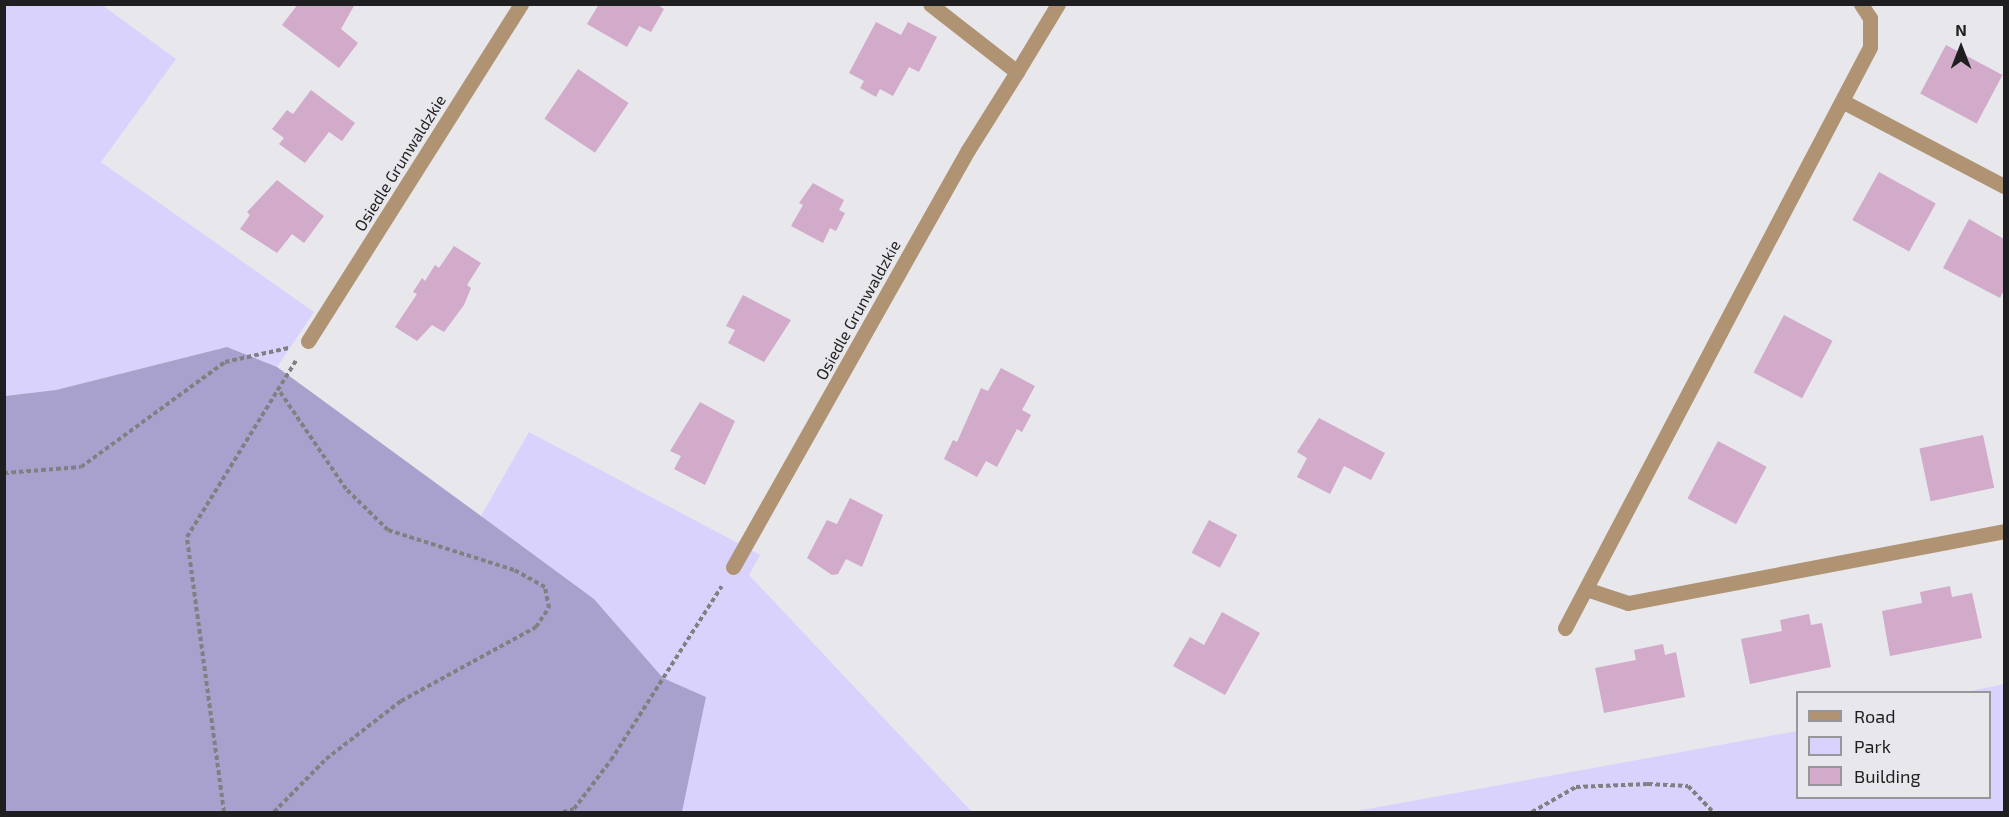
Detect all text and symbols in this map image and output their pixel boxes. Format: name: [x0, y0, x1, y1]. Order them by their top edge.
north arrow: [1931, 18, 1991, 78]
text: N: [1955, 20, 1967, 39]
street label: Osiedle Grunwaldzkie: [350, 91, 450, 235]
street label: Osiedle Grunwaldzkie: [812, 237, 904, 383]
legend: [1796, 691, 1991, 799]
text: Road: [1854, 705, 1895, 727]
text: Park: [1854, 735, 1891, 757]
text: Building: [1854, 765, 1921, 787]

